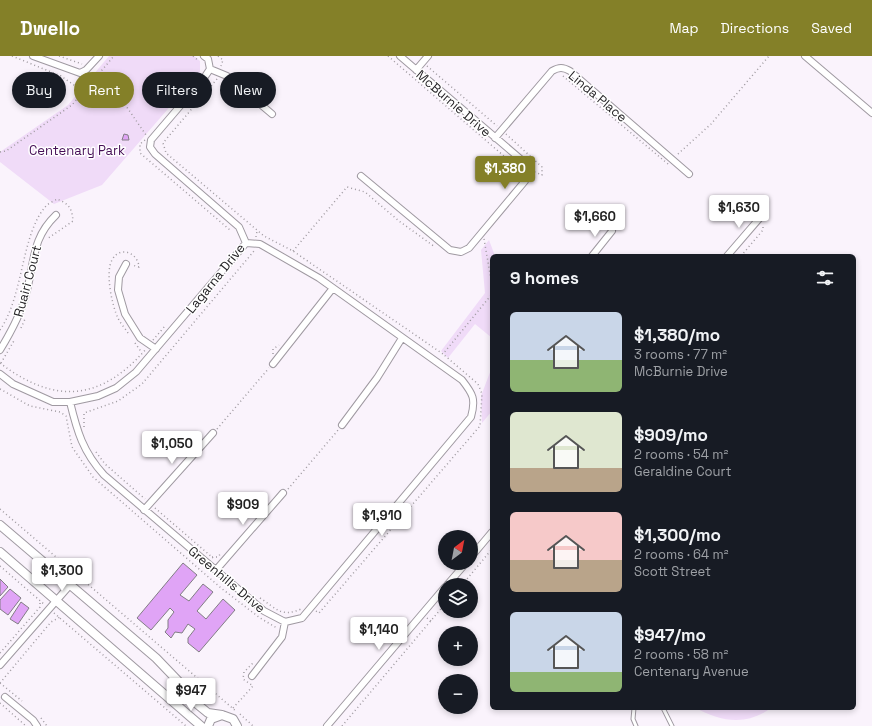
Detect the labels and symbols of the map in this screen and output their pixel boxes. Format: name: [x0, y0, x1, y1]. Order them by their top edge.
street label: McBurnie Drive: [413, 66, 495, 141]
street label: Linda Place: [565, 67, 630, 126]
park label: Centenary Park: [29, 142, 125, 159]
pin: $1,380: [472, 156, 538, 190]
pin: $1,630: [706, 195, 772, 229]
pin: $1,660: [562, 204, 628, 238]
street label: Lagarna Drive: [182, 240, 249, 317]
street label: Ruairi Court: [10, 243, 45, 319]
pin: $1,050: [139, 431, 205, 465]
pin: $909: [219, 492, 267, 526]
pin: $1,910: [349, 503, 415, 537]
north arrow: [438, 530, 478, 570]
street label: Greenhills Drive: [185, 542, 269, 617]
pin: $1,300: [29, 558, 95, 592]
pin: $1,140: [346, 617, 412, 651]
pin: $947: [167, 678, 215, 712]

